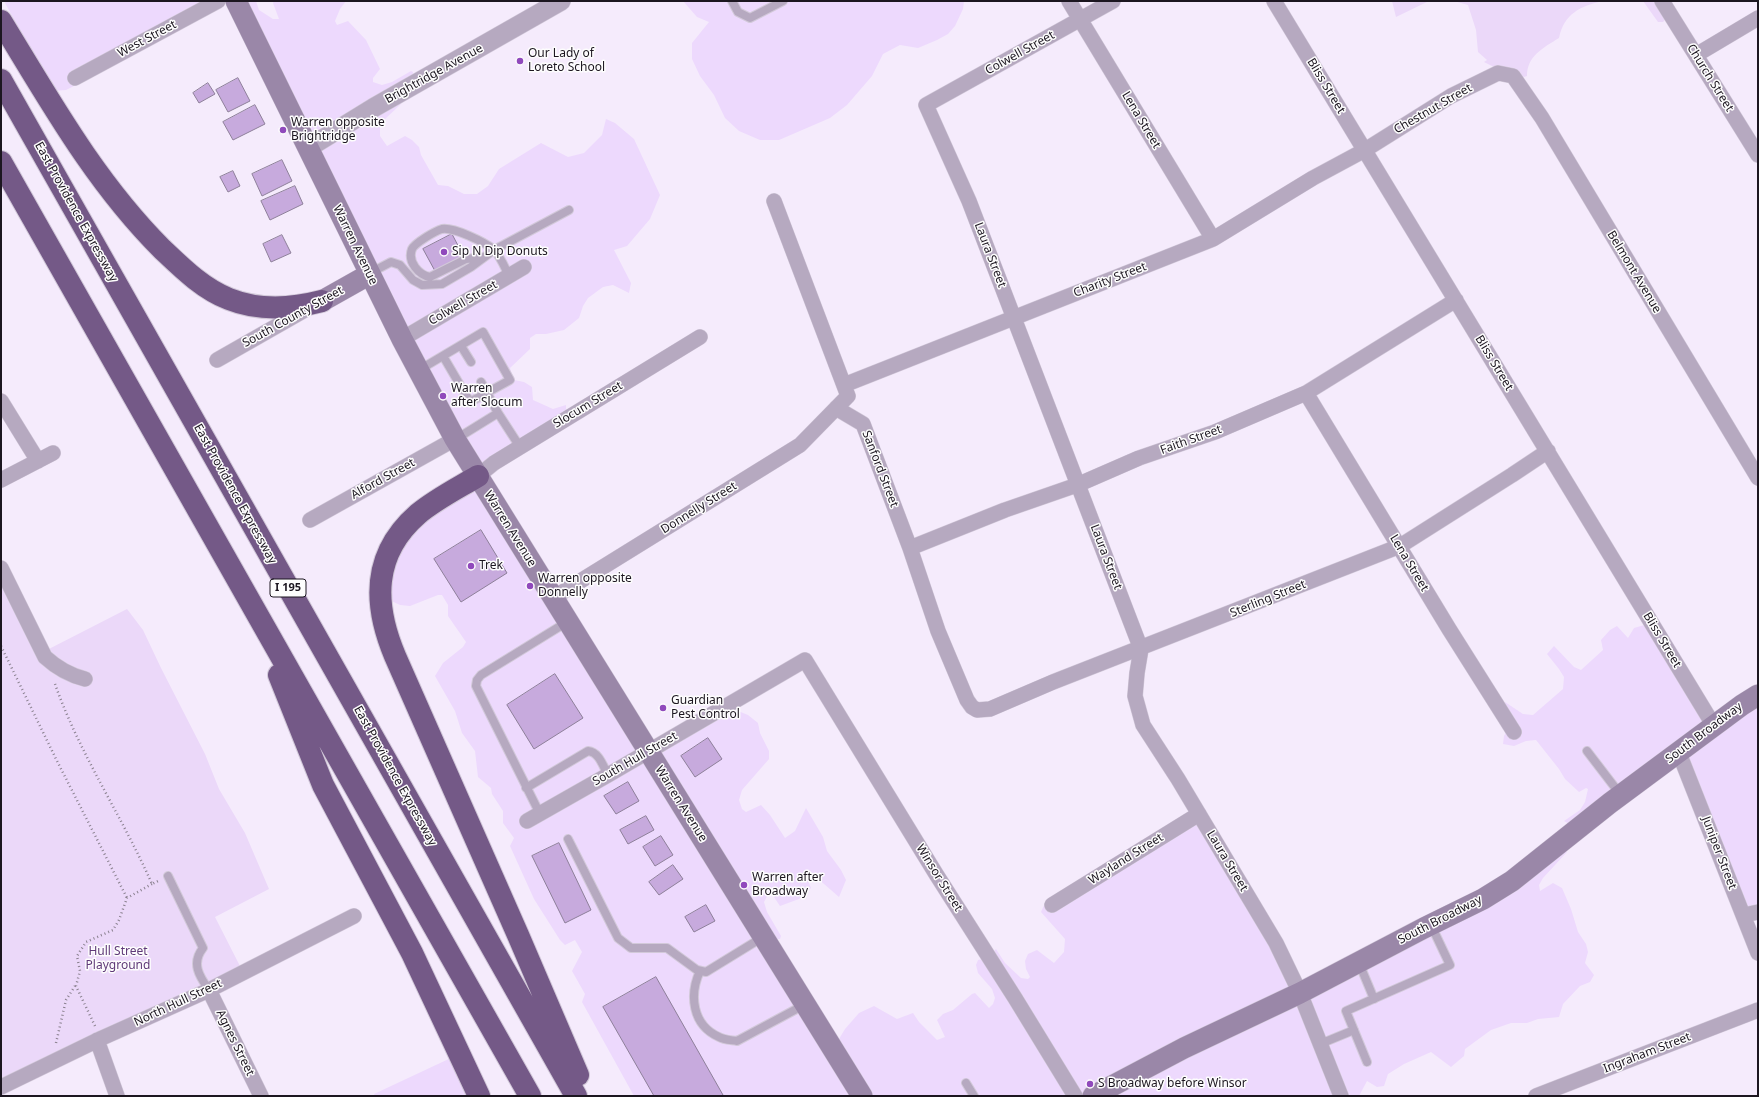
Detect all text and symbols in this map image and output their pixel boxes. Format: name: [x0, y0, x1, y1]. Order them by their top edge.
street label: West Street: [115, 18, 179, 60]
street label: Colwell Street: [983, 28, 1057, 78]
street label: Brightridge Avenue: [382, 41, 486, 107]
street label: Church Street: [1684, 42, 1736, 114]
place label: Our Lady of Loreto School: [528, 47, 605, 75]
marker: Our Lady of Loreto School: [515, 56, 525, 66]
street label: Bliss Street: [1304, 56, 1348, 116]
street label: Chestnut Street: [1391, 81, 1475, 137]
street label: Lena Street: [1118, 89, 1164, 151]
place label: Warren opposite Brightridge: [291, 116, 385, 144]
marker: Warren opposite Brightridge: [278, 125, 288, 135]
street label: East Providence Expressway: [31, 140, 121, 284]
street label: Warren Avenue: [330, 203, 380, 287]
street label: Laura Street: [971, 220, 1009, 290]
street label: Belmont Avenue: [1604, 228, 1664, 316]
place label: Sip N Dip Donuts: [452, 245, 548, 259]
marker: Sip N Dip Donuts: [439, 247, 449, 257]
street label: Charity Street: [1072, 260, 1148, 300]
street label: Colwell Street: [426, 278, 500, 328]
street label: South County Street: [240, 283, 346, 351]
street label: Bliss Street: [1472, 333, 1516, 393]
street label: Slocum Street: [551, 379, 625, 431]
place label: Warren after Slocum: [451, 382, 522, 410]
marker: Warren after Slocum: [438, 391, 448, 401]
street label: East Providence Expressway: [190, 422, 280, 566]
street label: Faith Street: [1158, 422, 1224, 458]
street label: Sanford Street: [859, 429, 901, 509]
street label: Alford Street: [349, 456, 417, 502]
street label: Donnelly Street: [658, 479, 740, 537]
street label: Warren Avenue: [481, 488, 539, 570]
street label: Laura Street: [1087, 522, 1125, 592]
street label: Lena Street: [1386, 532, 1432, 594]
place label: Trek: [479, 559, 503, 573]
marker: Trek: [466, 561, 476, 571]
place label: Warren opposite Donnelly: [538, 572, 632, 600]
street label: Sterling Street: [1228, 577, 1308, 621]
road number: I 195: [270, 579, 306, 597]
marker: Warren opposite Donnelly: [525, 581, 535, 591]
street label: Bliss Street: [1640, 610, 1684, 670]
place label: Guardian Pest Control: [671, 694, 740, 722]
street label: South Broadway: [1663, 699, 1745, 767]
marker: Guardian Pest Control: [658, 703, 668, 713]
street label: East Providence Expressway: [350, 704, 440, 848]
street label: South Hull Street: [590, 729, 680, 789]
street label: Warren Avenue: [652, 763, 710, 845]
street label: Juniper Street: [1698, 815, 1740, 891]
street label: Laura Street: [1203, 828, 1251, 894]
street label: Wayland Street: [1086, 830, 1166, 888]
street label: Winsor Street: [913, 842, 965, 914]
place label: Warren after Broadway: [752, 871, 824, 899]
marker: Warren after Broadway: [739, 880, 749, 890]
street label: South Broadway: [1396, 893, 1484, 947]
park label: Hull Street Playground: [86, 945, 150, 973]
street label: North Hull Street: [132, 976, 224, 1030]
street label: Agnes Street: [213, 1008, 257, 1078]
street label: Ingraham Street: [1601, 1030, 1693, 1076]
place label: S Broadway before Winsor: [1098, 1077, 1247, 1091]
marker: S Broadway before Winsor: [1085, 1079, 1095, 1089]

